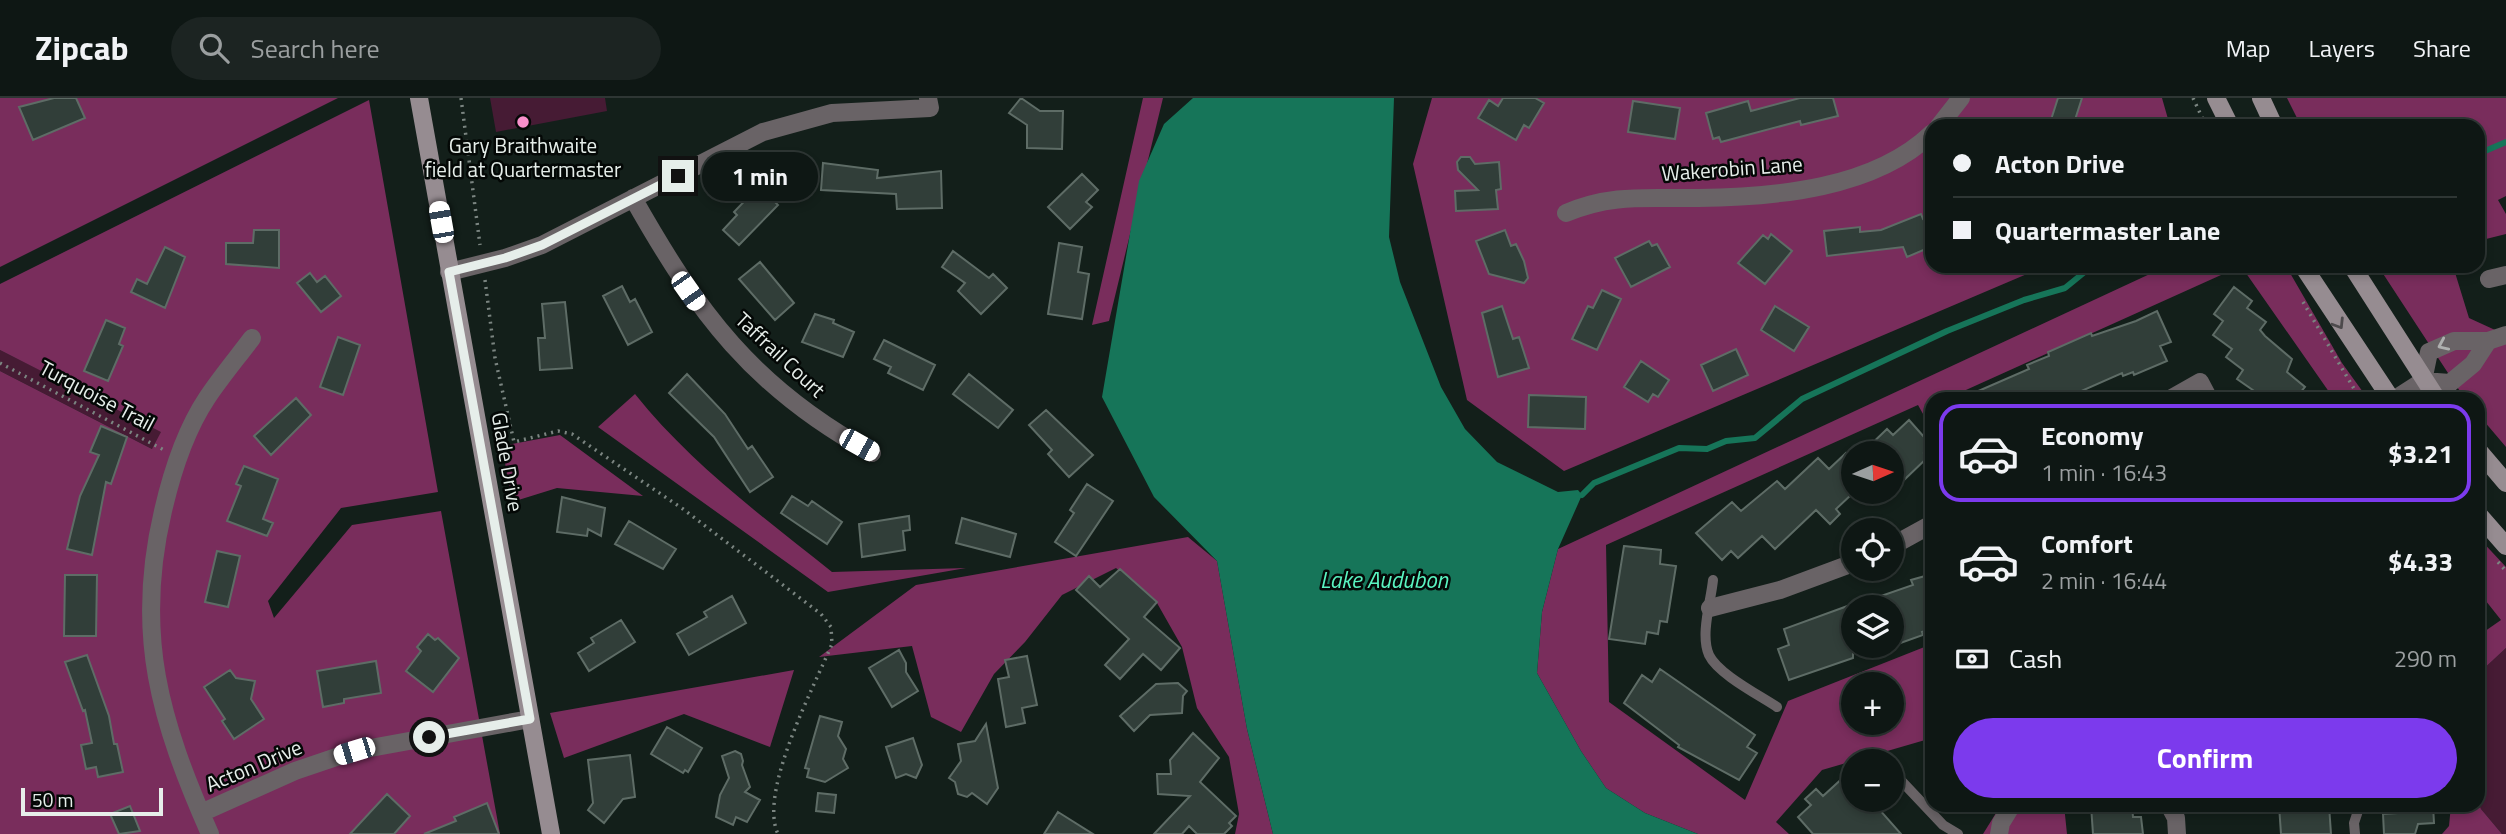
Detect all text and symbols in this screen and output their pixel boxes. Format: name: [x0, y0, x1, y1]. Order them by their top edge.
search box: [171, 17, 661, 80]
text: Zipcab: [35, 23, 129, 73]
icon: search: [195, 29, 233, 67]
text: Search here: [251, 29, 380, 68]
text: Map: [2226, 30, 2271, 66]
text: Layers: [2309, 30, 2375, 66]
text: Share: [2413, 30, 2471, 66]
marker: Gary Braithwaite field at Quartermaster: [515, 114, 531, 130]
place label: Gary Braithwaite field at Quartermaster: [425, 129, 621, 185]
text: Acton Drive: [1995, 144, 2125, 183]
street label: Wakerobin Lane: [1660, 147, 1804, 189]
callout: 1 min: [702, 152, 818, 200]
text: 1 min: [732, 159, 788, 194]
route end: [662, 160, 694, 192]
car: [428, 199, 455, 245]
text: Quartermaster Lane: [1995, 211, 2220, 250]
car: [668, 268, 709, 314]
street label: Taffrail Court: [728, 304, 834, 405]
one-way arrow: [2331, 316, 2344, 329]
one-way arrow: [2438, 337, 2450, 351]
street label: Turquoise Trail: [34, 351, 161, 439]
street label: Glade Drive: [483, 410, 532, 514]
text: Economy: [2041, 416, 2143, 455]
icon: car: [1957, 422, 2020, 485]
car: [836, 426, 883, 464]
text: $3.21: [2388, 434, 2453, 473]
north arrow: [1841, 441, 1904, 504]
map controls: [1841, 441, 1904, 812]
text: 1 min · 16:43: [2041, 455, 2167, 490]
button: locate: [1841, 518, 1904, 581]
text: Comfort: [2041, 524, 2133, 563]
icon: car: [1957, 530, 2020, 593]
text: $4.33: [2388, 542, 2453, 581]
water label: Lake Audubon: [1320, 562, 1449, 597]
text: 2 min · 16:44: [2041, 563, 2167, 598]
button: layers: [1841, 595, 1904, 658]
text: Cash: [2009, 639, 2062, 678]
icon: cash: [1953, 640, 1991, 678]
text: 290 m: [2394, 641, 2457, 676]
button: +: [1841, 672, 1904, 735]
button: Confirm: [1953, 718, 2457, 798]
route start: [413, 721, 445, 753]
street label: Acton Drive: [200, 730, 307, 800]
car: [331, 735, 378, 767]
button: −: [1841, 749, 1904, 812]
scale bar: [21, 785, 163, 817]
text: 50 m: [32, 785, 73, 814]

